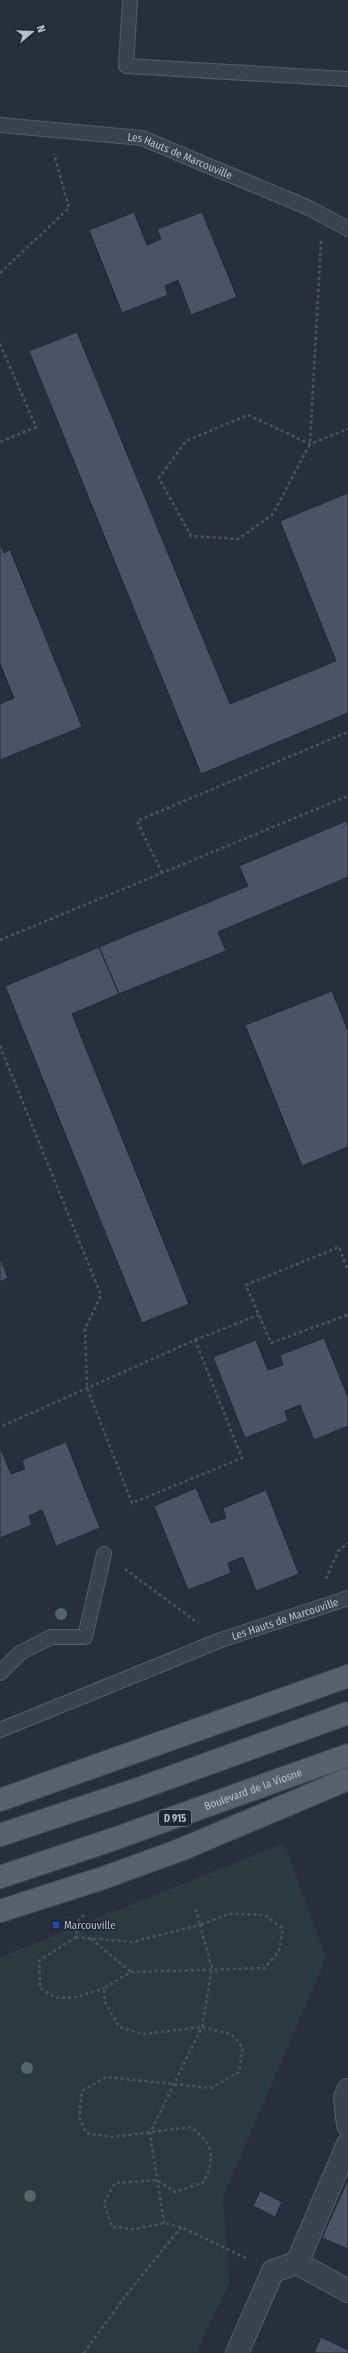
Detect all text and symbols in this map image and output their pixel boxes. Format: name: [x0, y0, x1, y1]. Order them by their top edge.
north arrow: [12, 12, 52, 52]
text: N: [34, 24, 48, 34]
street label: Les Hauts de Marcouville: [127, 131, 234, 182]
street label: Les Hauts de Marcouville: [230, 1596, 340, 1643]
street label: Boulevard de la Viosne: [203, 1766, 304, 1813]
road number: D 915: [159, 1810, 191, 1826]
place label: Marcouville: [64, 1919, 116, 1932]
marker: Marcouville: [51, 1920, 61, 1930]

